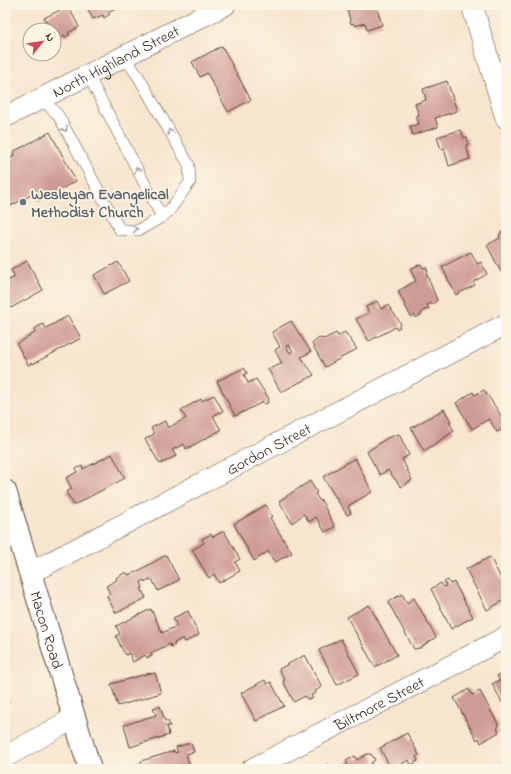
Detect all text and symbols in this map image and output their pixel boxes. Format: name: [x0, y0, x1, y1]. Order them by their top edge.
street label: North Highland Street: [48, 21, 182, 101]
north arrow: [22, 22, 62, 62]
one-way arrow: [61, 125, 68, 132]
one-way arrow: [168, 129, 175, 136]
one-way arrow: [134, 167, 142, 174]
place label: Wesleyan Evangelical Methodist Church: [31, 183, 169, 225]
marker: Wesleyan Evangelical Methodist Church: [18, 197, 28, 207]
one-way arrow: [132, 225, 139, 234]
street label: Gordon Street: [223, 418, 317, 482]
street label: Macon Road: [22, 588, 69, 672]
street label: Biltmore Street: [329, 671, 430, 739]

